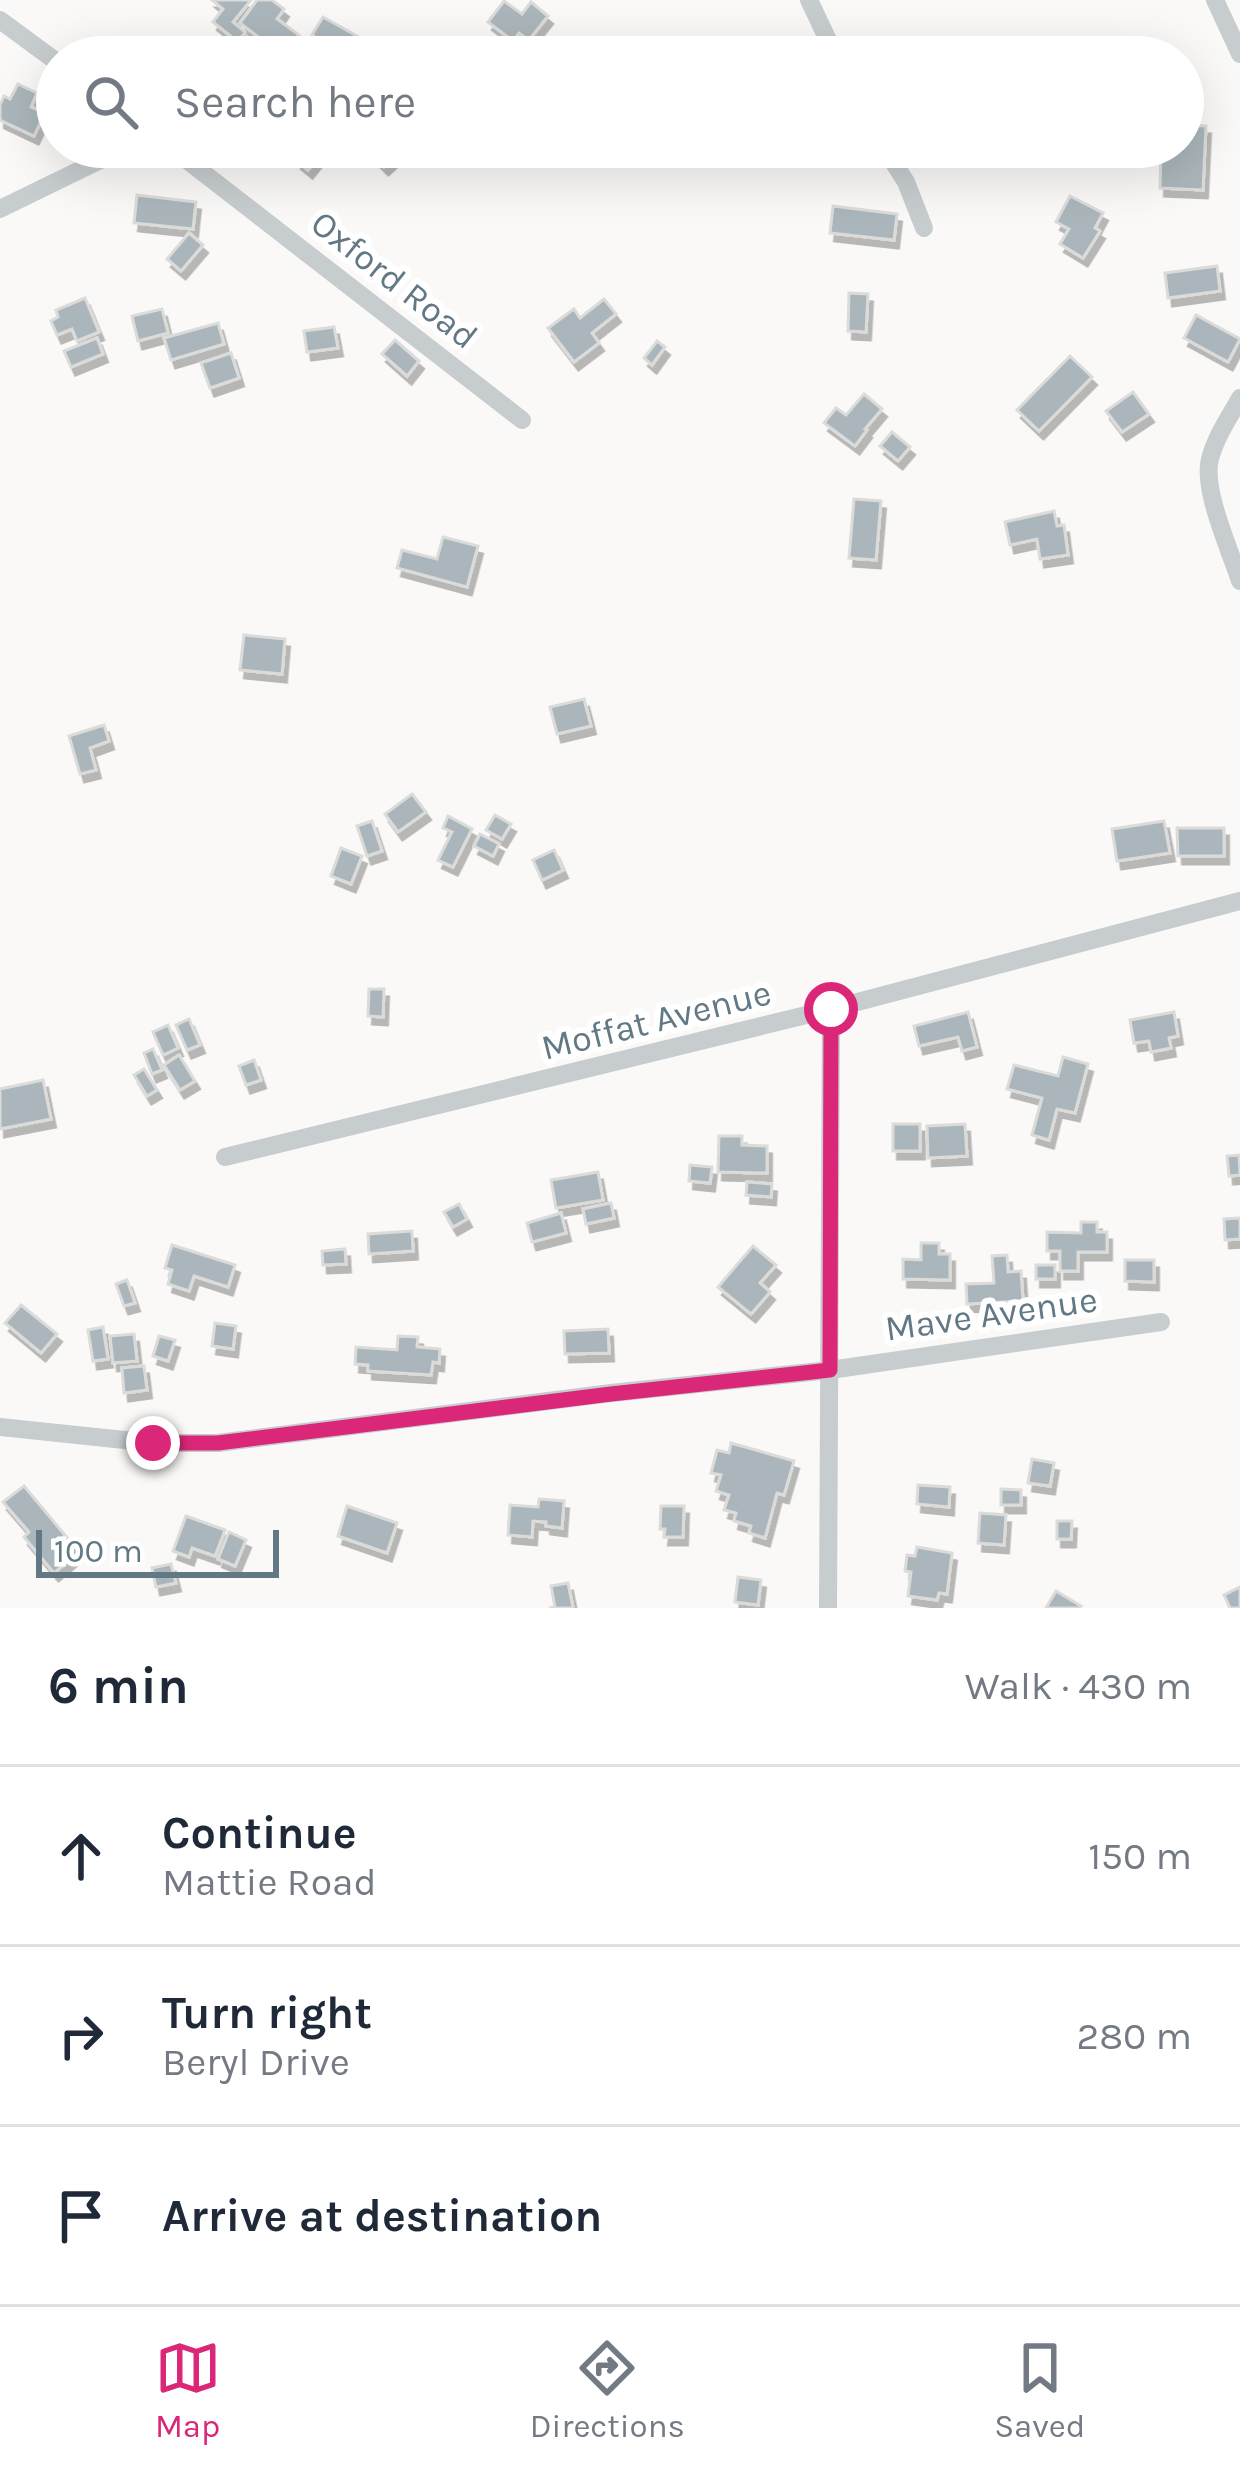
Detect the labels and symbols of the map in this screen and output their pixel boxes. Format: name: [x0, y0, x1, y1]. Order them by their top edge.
street label: Oxford Road: [303, 202, 486, 358]
street label: Moffat Avenue: [537, 971, 775, 1069]
route start: [804, 982, 858, 1036]
street label: Mave Avenue: [882, 1278, 1100, 1350]
route end: [126, 1416, 180, 1470]
scale bar: [36, 1524, 279, 1577]

